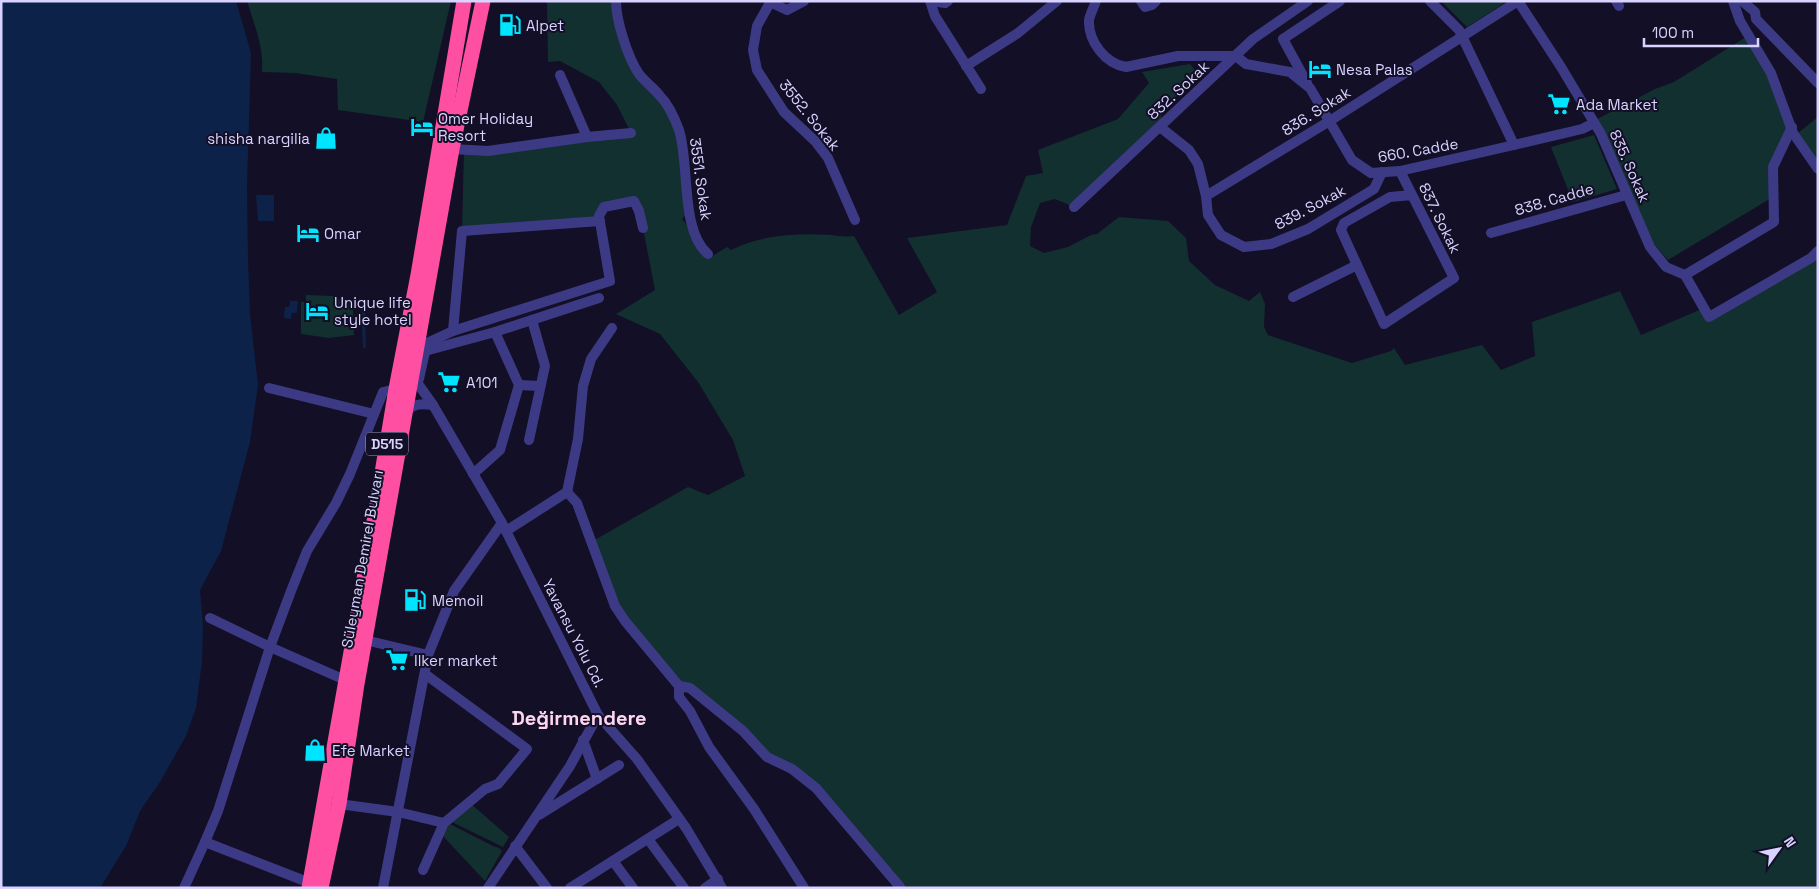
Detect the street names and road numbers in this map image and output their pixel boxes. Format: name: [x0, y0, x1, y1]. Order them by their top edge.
street label: 832. Sokak: [1143, 57, 1213, 123]
street label: 3552. Sokak: [776, 76, 844, 154]
street label: 836. Sokak: [1278, 82, 1354, 140]
street label: 835. Sokak: [1606, 127, 1654, 205]
street label: 660. Cadde: [1376, 134, 1460, 166]
street label: 3551. Sokak: [686, 136, 716, 222]
street label: 838. Cadde: [1512, 179, 1596, 219]
street label: 839. Sokak: [1271, 180, 1349, 234]
street label: 837. Sokak: [1415, 180, 1465, 256]
road number: D515: [366, 432, 408, 456]
street label: Süleyman Demirel Bulvarı: [337, 468, 387, 650]
street label: Yavansu Yolu Cd.: [538, 575, 610, 691]

